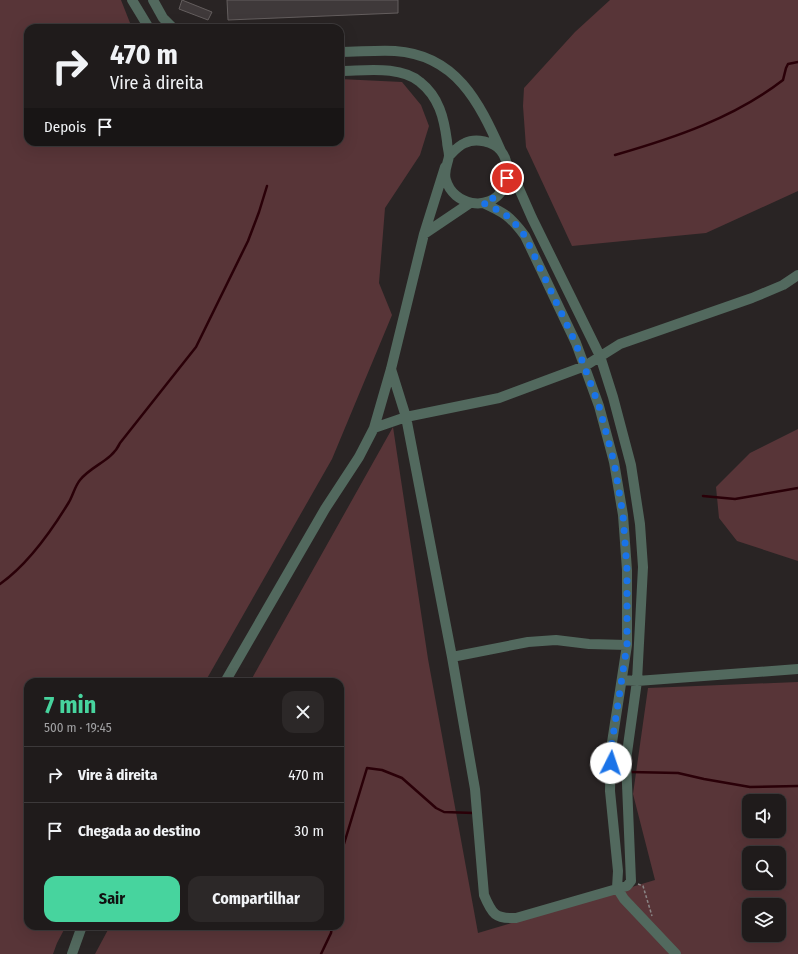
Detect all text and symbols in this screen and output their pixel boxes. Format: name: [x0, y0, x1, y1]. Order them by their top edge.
text: 470 m: [110, 38, 178, 71]
icon: right: [44, 40, 96, 92]
text: Vire à direita: [110, 72, 204, 94]
icon: arrive: [94, 116, 116, 138]
text: Depois: [44, 118, 86, 136]
pin: [490, 161, 524, 195]
icon: arrive: [496, 167, 518, 189]
text: 7 min: [44, 691, 96, 719]
button: close: [282, 691, 324, 733]
text: 500 m · 19:45: [44, 720, 112, 735]
position arrow: [590, 742, 632, 784]
icon: right: [44, 764, 66, 786]
text: Vire à direita: [78, 766, 157, 784]
text: 470 m: [288, 766, 324, 784]
map controls: [742, 794, 786, 942]
button: sound: [742, 794, 786, 838]
icon: arrive: [44, 820, 66, 842]
text: Chegada ao destino: [78, 822, 200, 840]
text: 30 m: [294, 822, 324, 840]
button: search: [742, 846, 786, 890]
button: Sair: [44, 876, 180, 922]
button: Compartilhar: [188, 876, 324, 922]
button: layers: [742, 898, 786, 942]

